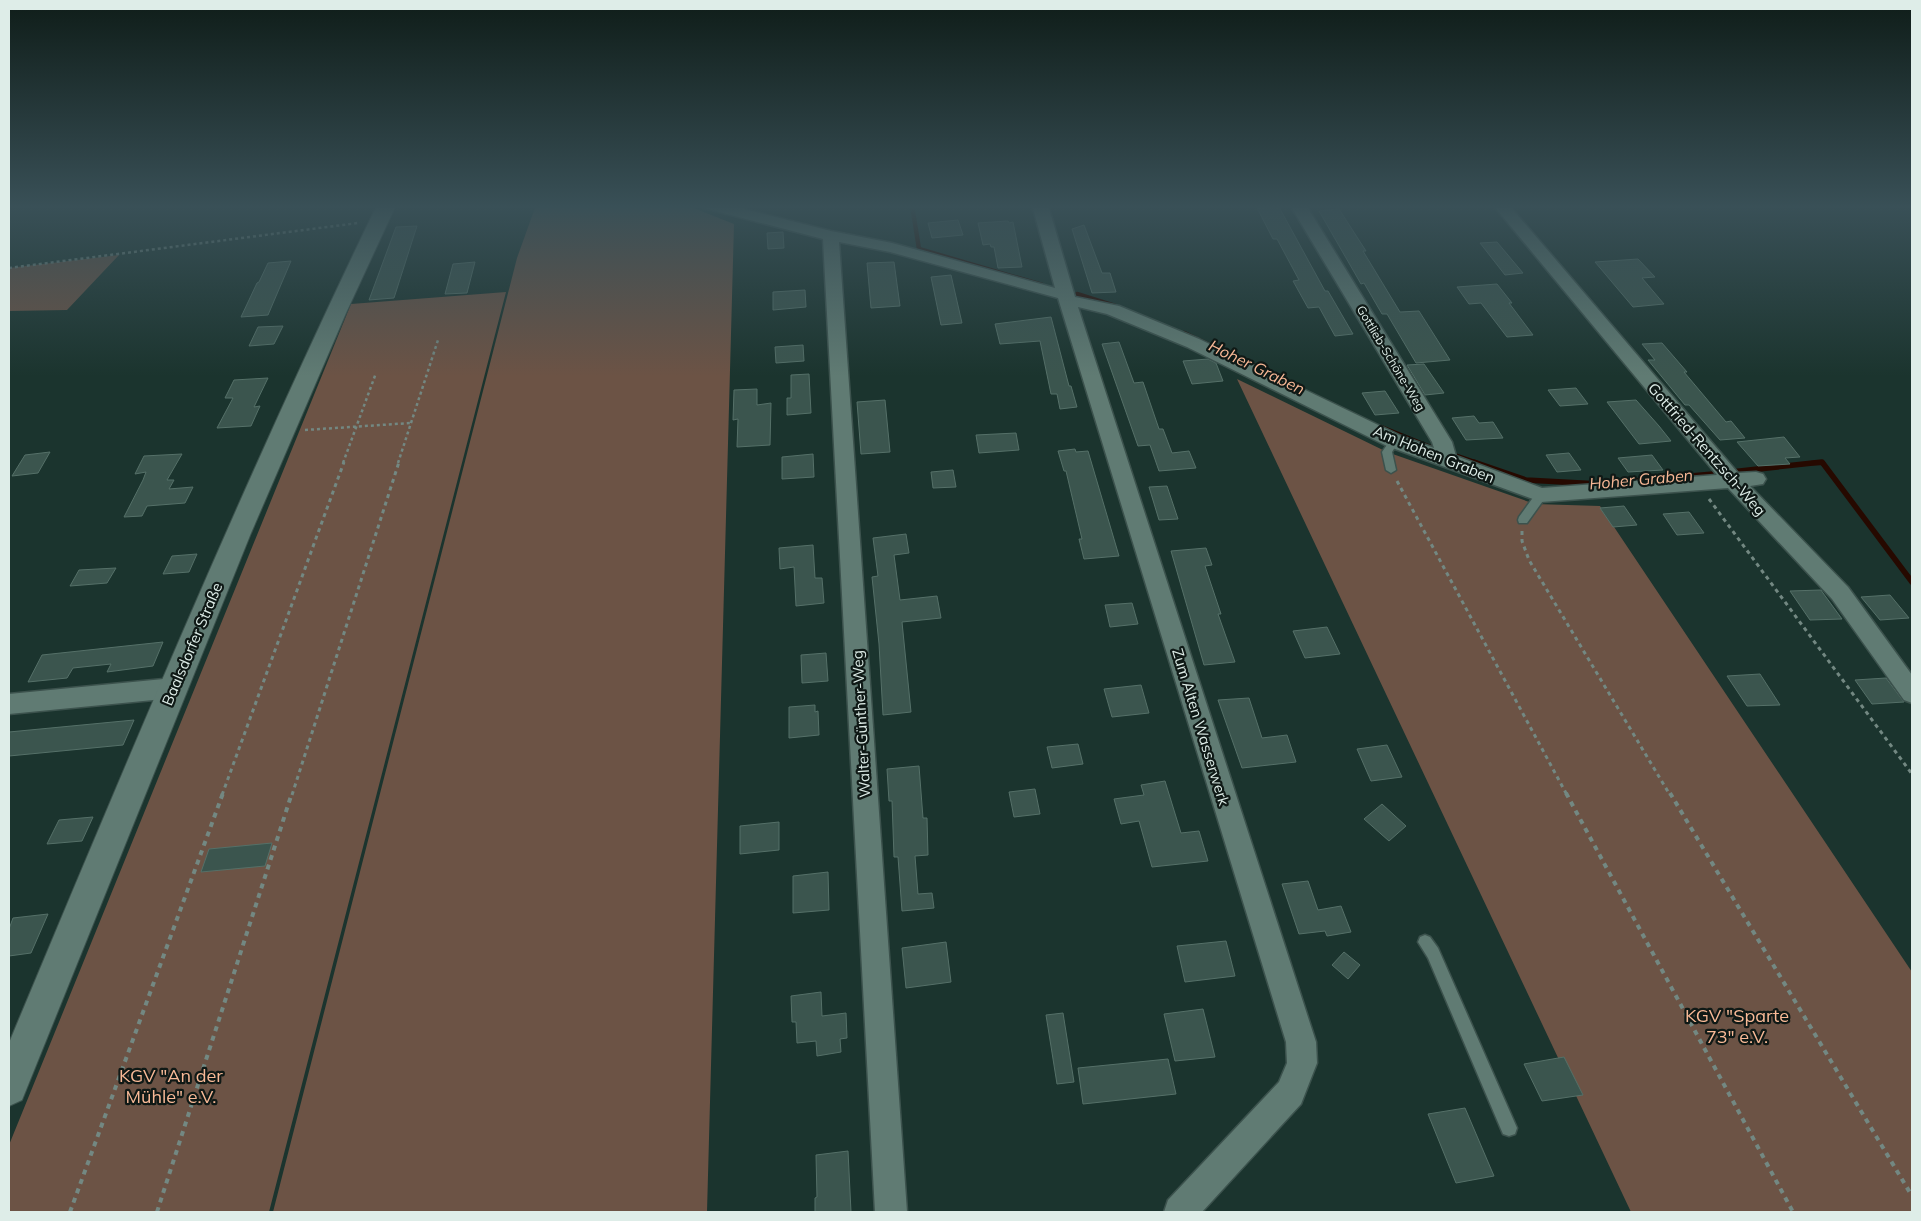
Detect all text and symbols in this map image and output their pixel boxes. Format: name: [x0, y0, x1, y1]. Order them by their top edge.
street label: Gottlieb-Schöne-Weg: [1354, 303, 1428, 413]
water label: Hoher Graben: [1206, 335, 1308, 399]
street label: Gottfried-Rentzsch-Weg: [1644, 379, 1770, 519]
street label: Am Hohen Graben: [1371, 421, 1497, 487]
water label: Hoher Graben: [1588, 464, 1694, 494]
street label: Baalsdorfer Straße: [158, 580, 226, 708]
street label: Zum Alten Wasserwerk: [1168, 646, 1234, 808]
street label: Walter-Günther-Weg: [848, 650, 874, 798]
park label: KGV "Sparte 73" e.V.: [1685, 1004, 1789, 1048]
park label: KGV "An der Mühle" e.V.: [119, 1064, 223, 1108]

